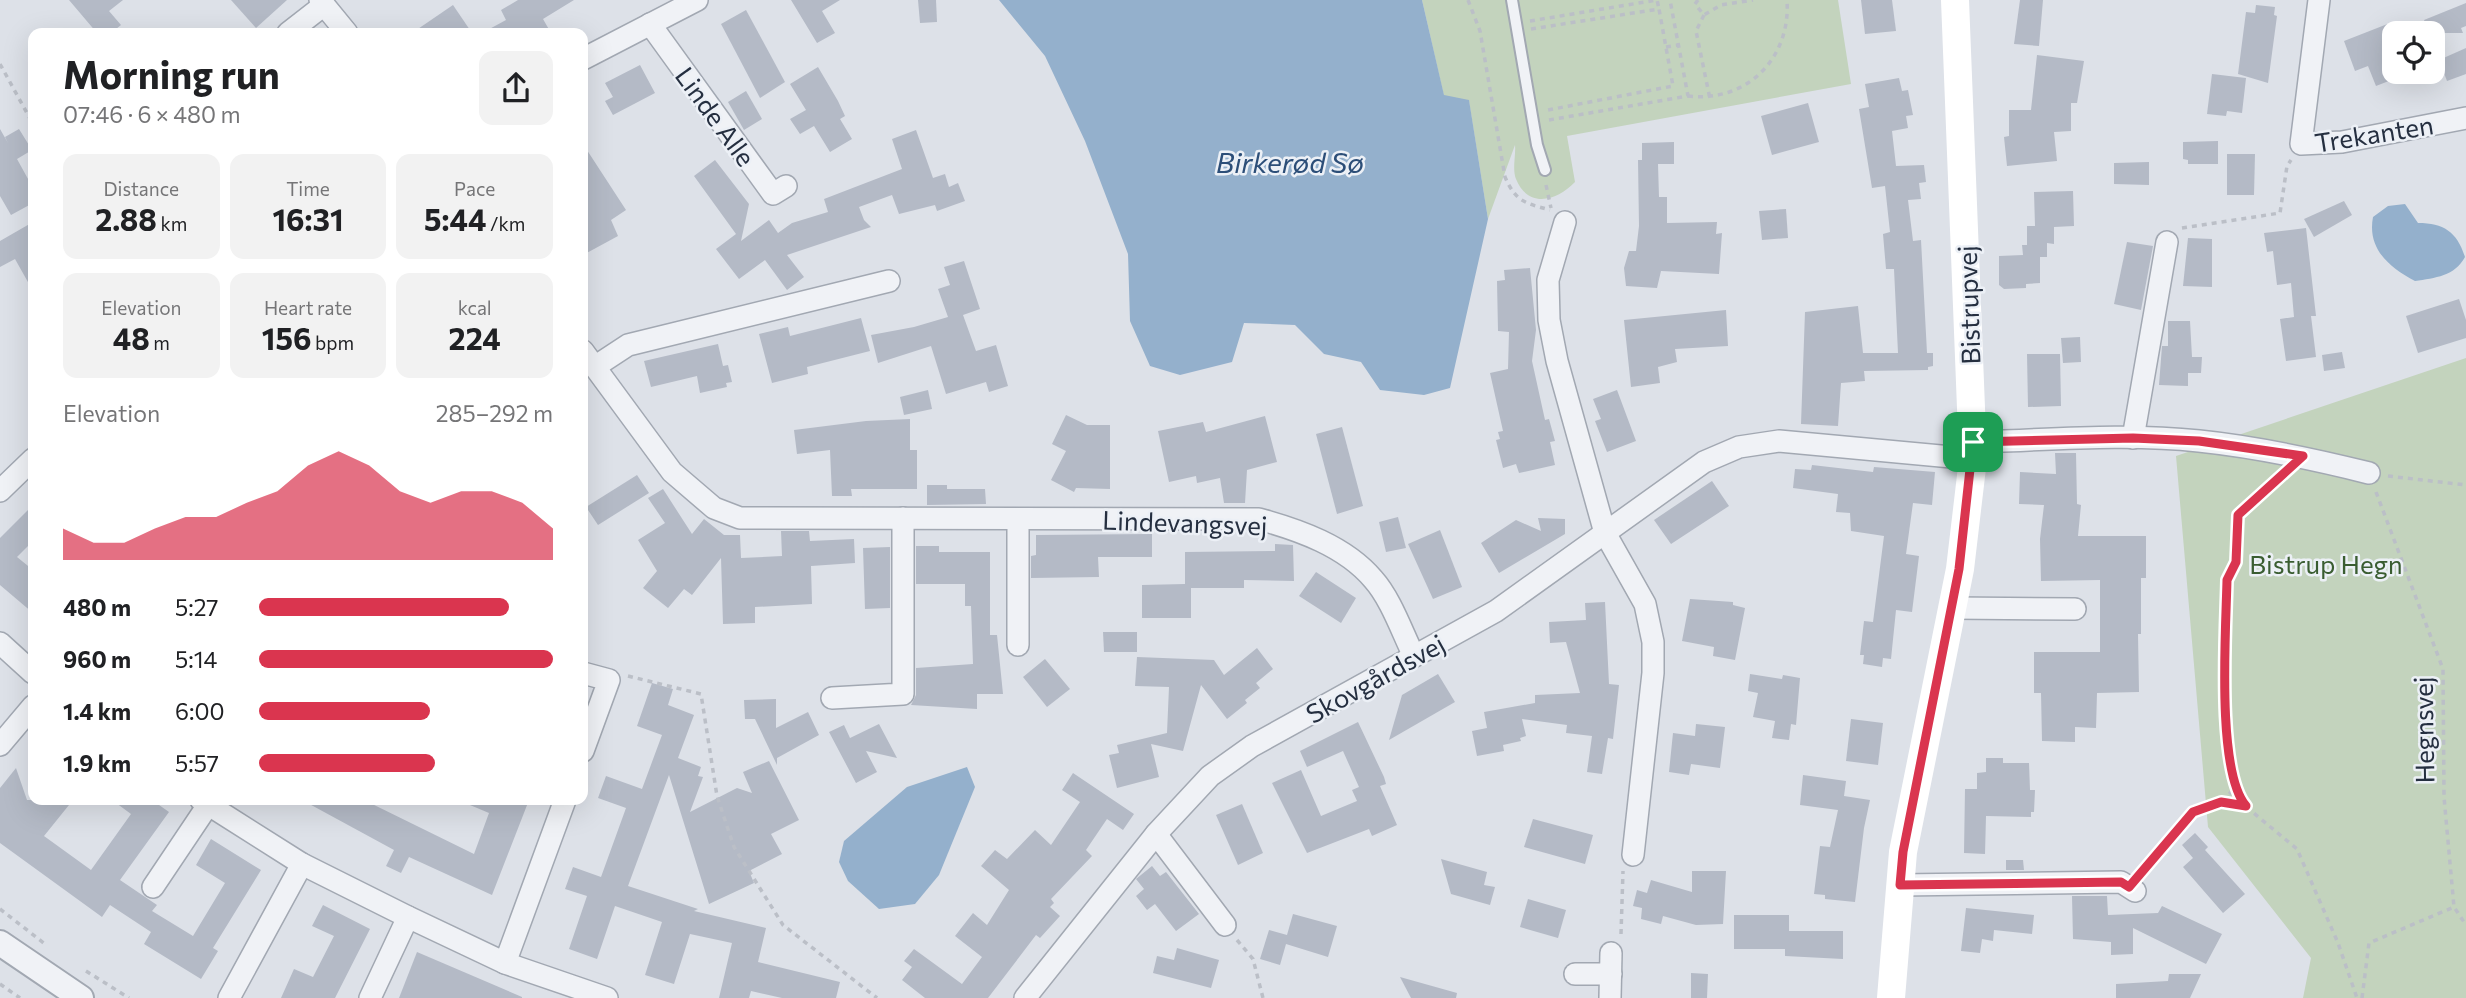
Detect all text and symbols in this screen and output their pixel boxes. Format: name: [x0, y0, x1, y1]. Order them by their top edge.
map controls: [2382, 21, 2445, 84]
button: locate: [2382, 21, 2445, 84]
text: Morning run: [63, 50, 280, 97]
button: share: [479, 51, 553, 125]
street label: Linde Alle: [670, 60, 762, 172]
text: 07:46 · 6 × 480 m: [63, 100, 241, 128]
street label: Trekanten: [2312, 108, 2436, 158]
water label: Birkerød Sø: [1216, 145, 1364, 179]
text: Distance: [104, 177, 179, 200]
text: Time: [286, 177, 330, 200]
text: Pace: [454, 177, 495, 200]
text: 2.88: [95, 200, 157, 237]
text: 16:31: [272, 200, 344, 237]
text: 5:44: [424, 200, 486, 237]
text: km: [157, 212, 187, 235]
text: /km: [486, 212, 525, 235]
street label: Bistrupvej: [1950, 245, 1986, 365]
text: Elevation: [101, 296, 181, 319]
text: Heart rate: [264, 296, 352, 319]
text: kcal: [458, 296, 492, 319]
text: 48: [113, 319, 150, 356]
text: 156: [262, 319, 311, 356]
text: 224: [449, 319, 501, 356]
text: m: [150, 331, 170, 354]
text: bpm: [311, 331, 354, 354]
text: Elevation: [63, 399, 160, 427]
text: 285–292 m: [436, 399, 553, 427]
pin: [1943, 412, 2003, 472]
icon: arrive: [1954, 423, 1992, 461]
street label: Lindevangsvej: [1102, 504, 1268, 540]
park label: Bistrup Hegn: [2249, 548, 2403, 579]
text: 480 m: [63, 593, 131, 621]
text: 5:27: [175, 593, 218, 621]
street label: Skovgårdsvej: [1300, 627, 1450, 729]
text: 960 m: [63, 645, 131, 673]
text: 5:14: [175, 645, 217, 673]
street label: Hegnsvej: [2407, 676, 2439, 784]
text: 1.4 km: [63, 697, 131, 725]
text: 6:00: [175, 697, 224, 725]
text: 1.9 km: [63, 749, 131, 777]
text: 5:57: [175, 749, 219, 777]

